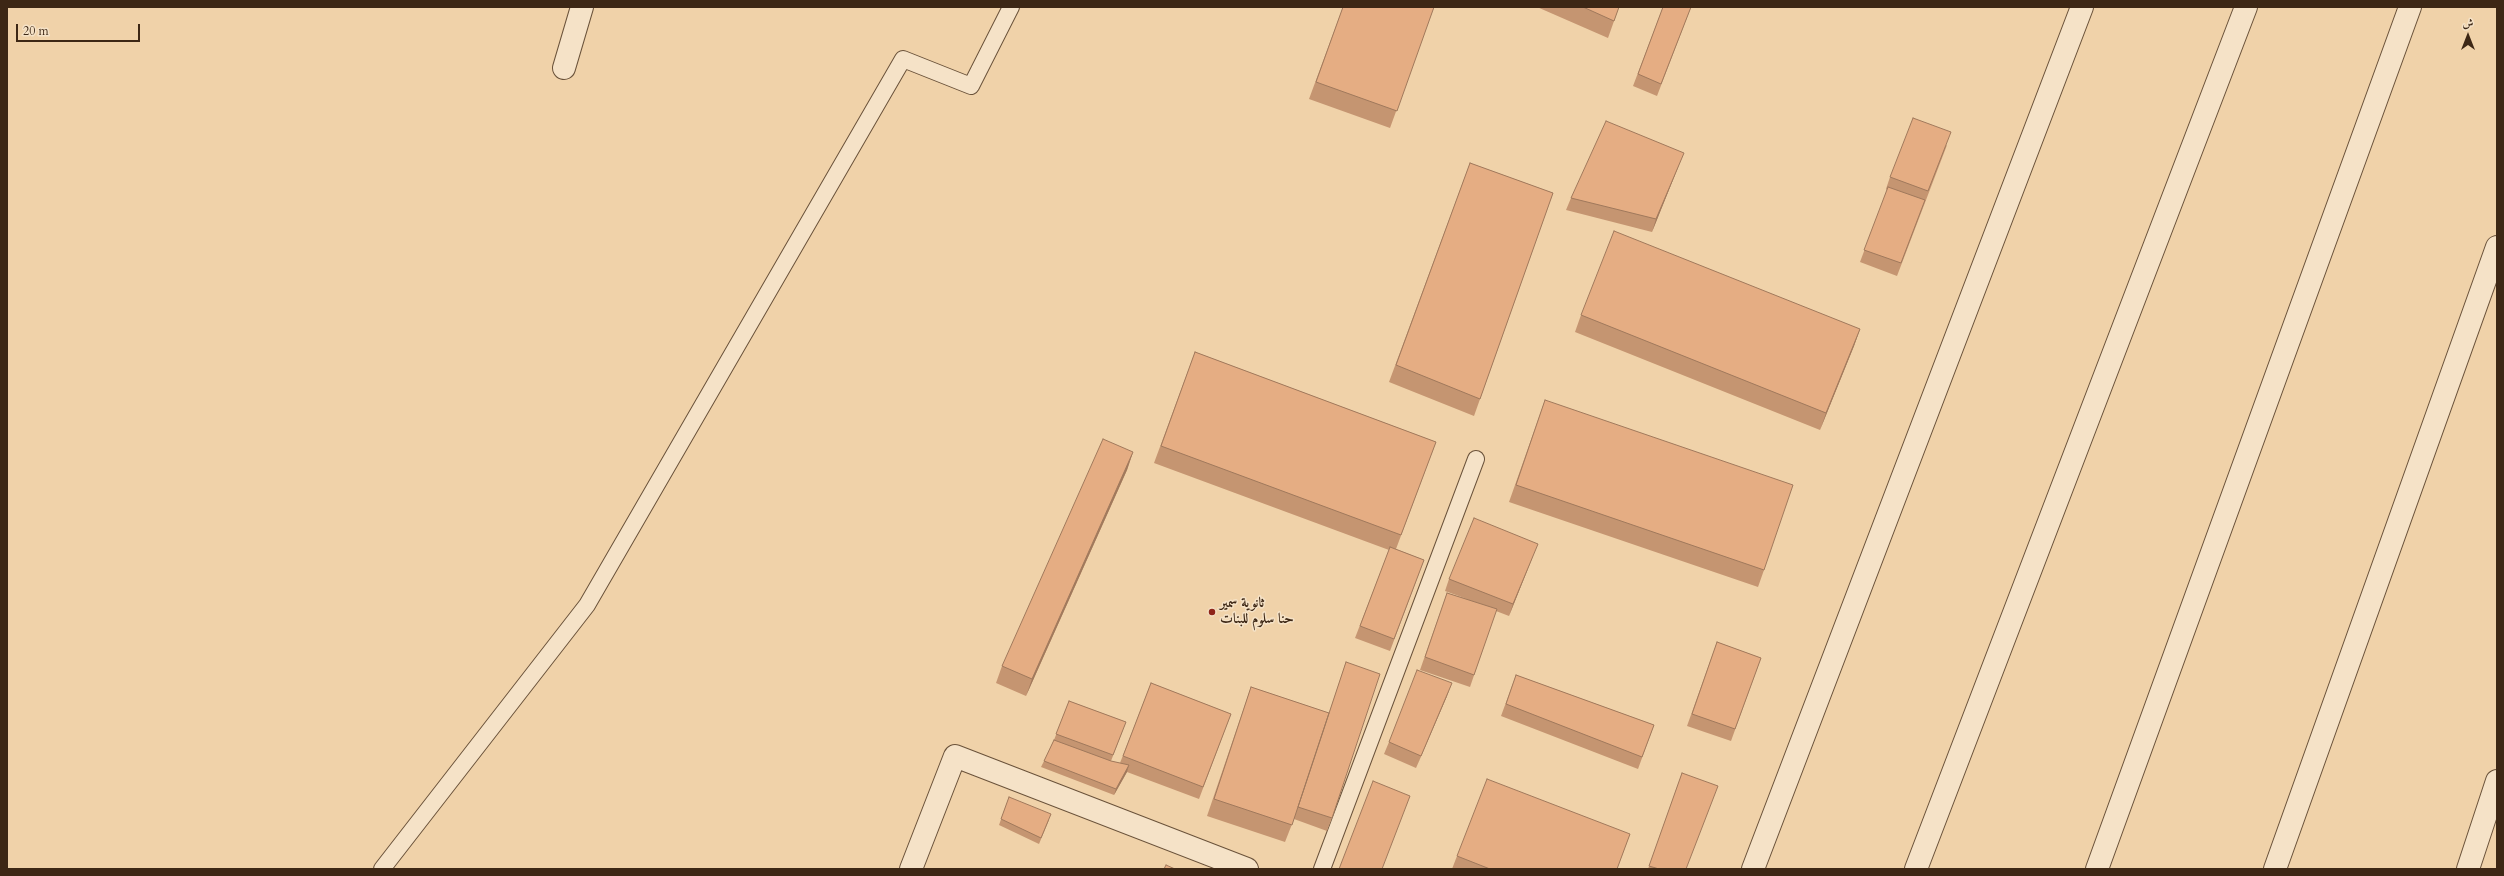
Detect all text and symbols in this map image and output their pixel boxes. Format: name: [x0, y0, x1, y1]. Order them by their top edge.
scale bar: [18, 16, 142, 42]
north arrow: [2448, 16, 2488, 56]
text: ش: [2463, 16, 2473, 31]
text: 20 m: [23, 23, 49, 39]
place label: ثانوية سمير حنا سلوم للبنات: [1220, 596, 1294, 628]
marker: ثانوية سمير حنا سلوم للبنات: [1207, 607, 1217, 617]

